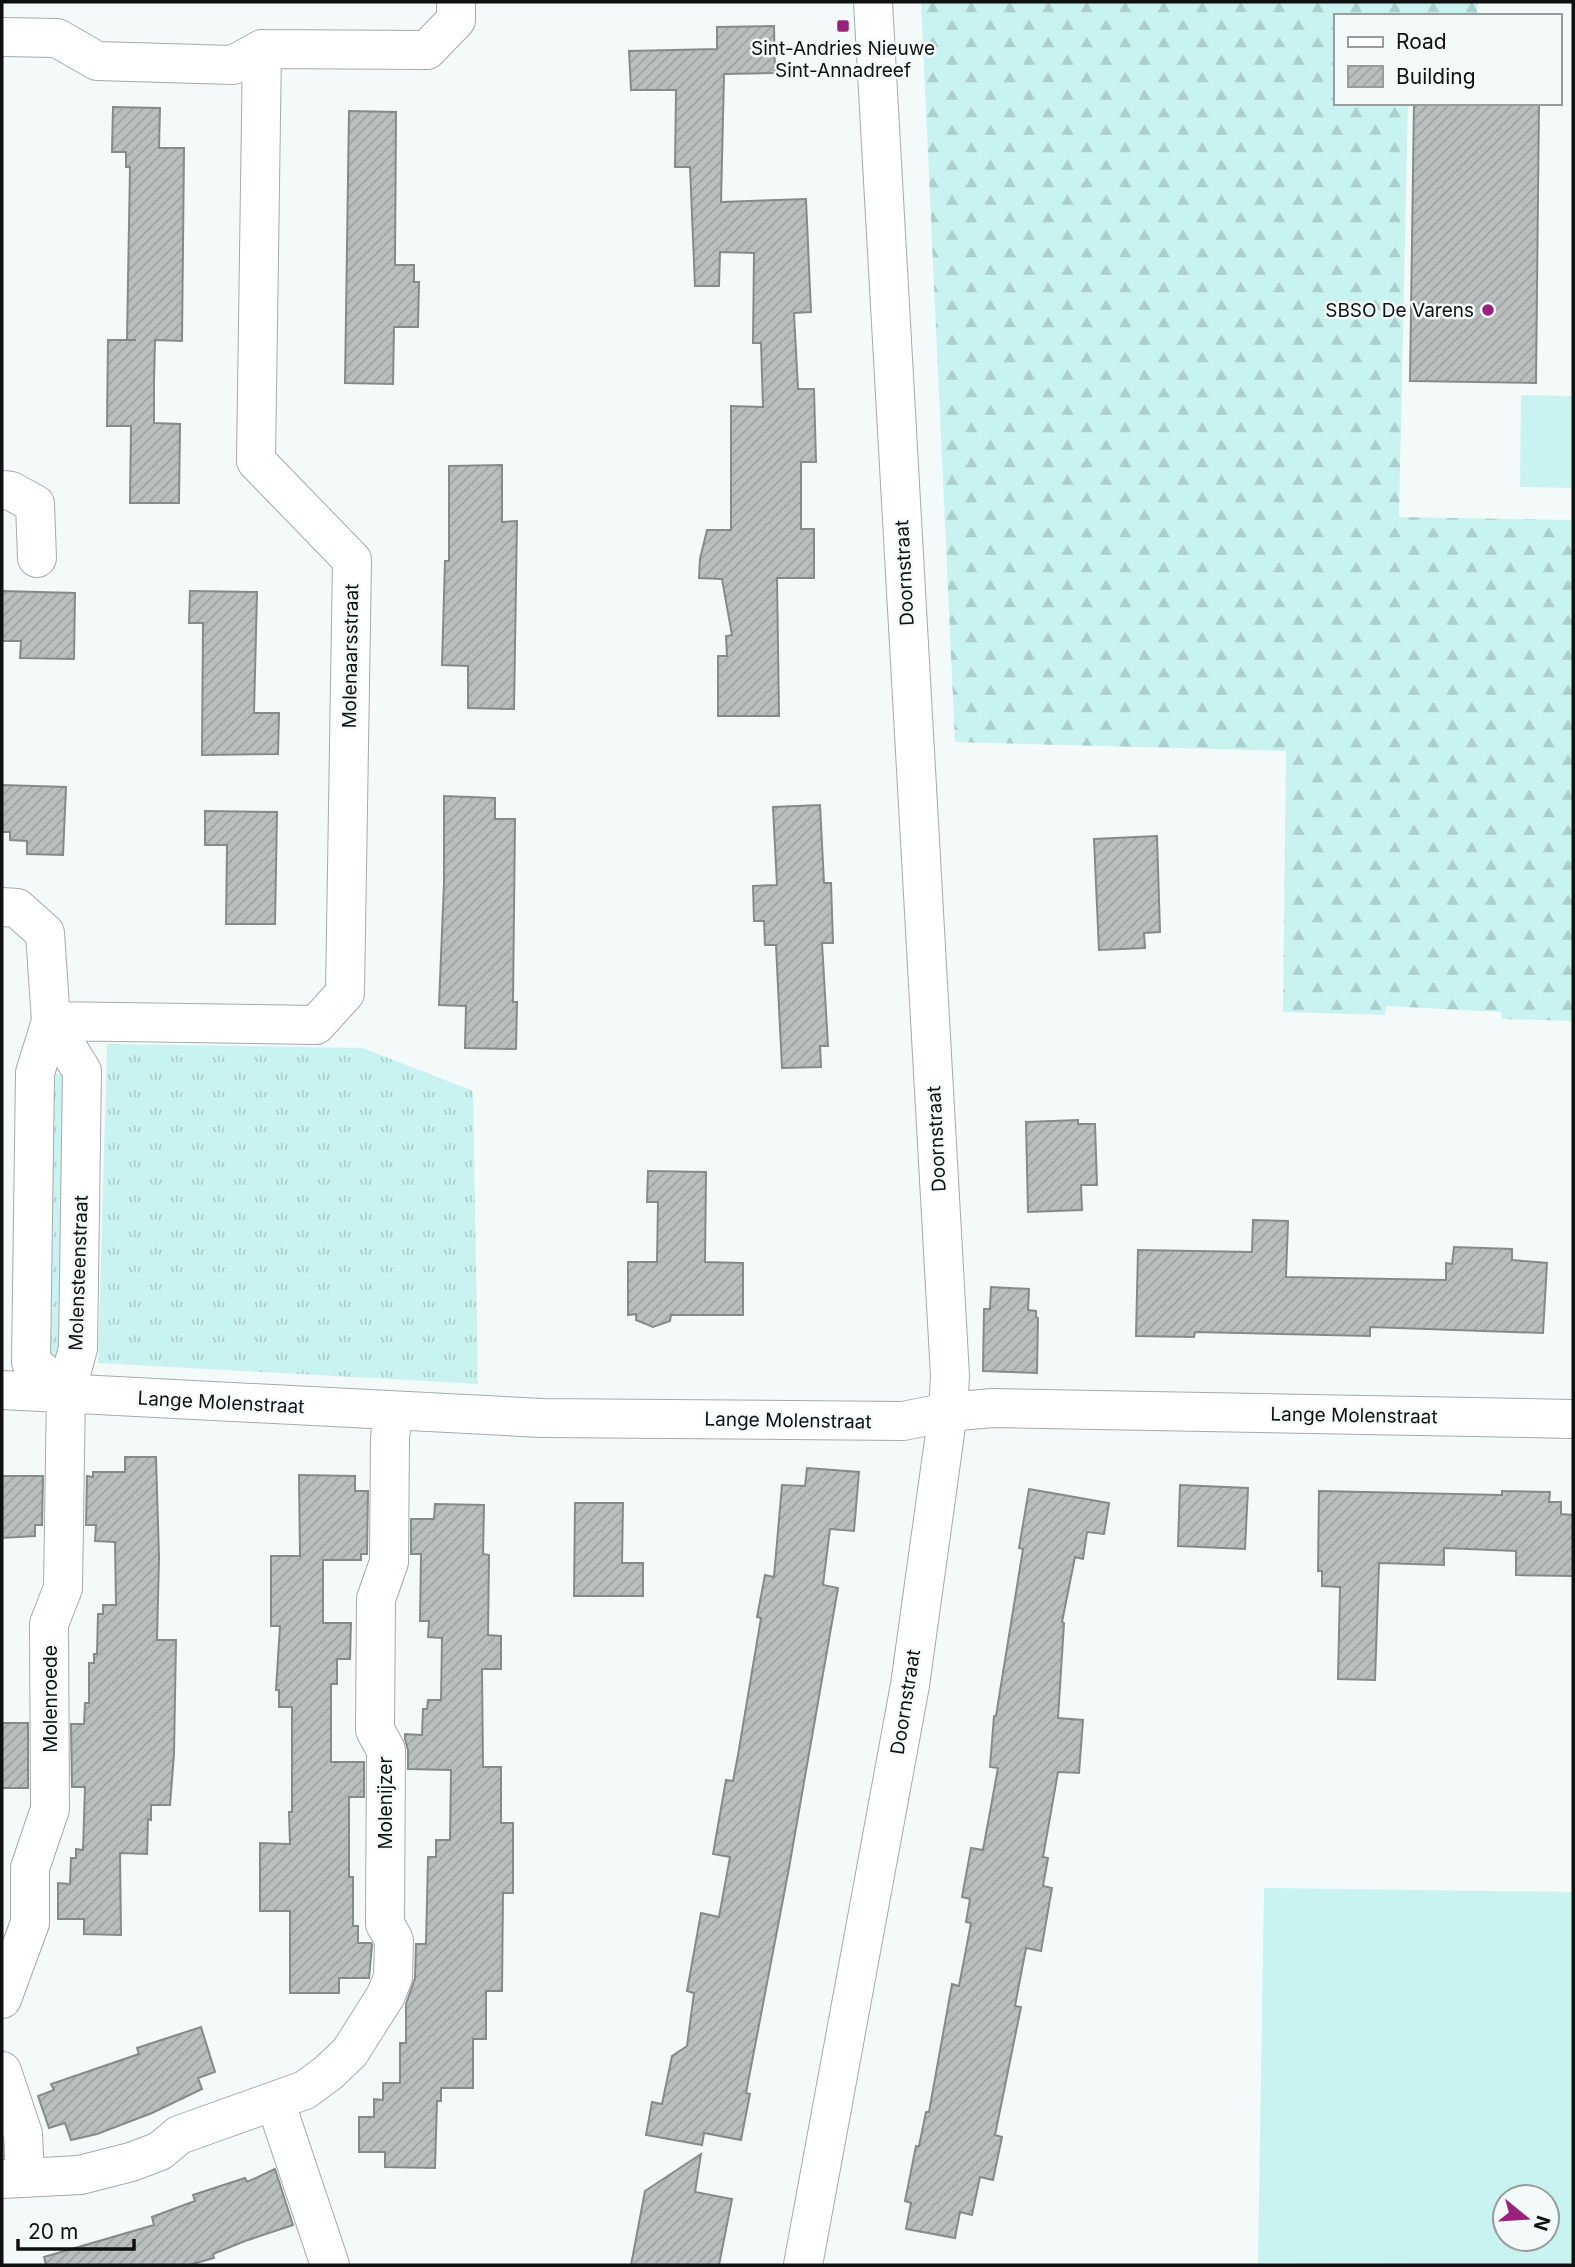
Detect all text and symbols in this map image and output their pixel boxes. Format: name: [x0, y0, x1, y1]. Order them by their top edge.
legend: [1334, 14, 1561, 105]
marker: Sint-Andries Nieuwe Sint-Annadreef: [835, 18, 851, 34]
text: Road: [1396, 29, 1447, 54]
place label: Sint-Andries Nieuwe Sint-Annadreef: [751, 37, 935, 82]
text: Building: [1396, 64, 1476, 89]
place label: SBSO De Varens: [1325, 299, 1474, 322]
marker: SBSO De Varens: [1480, 302, 1496, 318]
street label: Doornstraat: [890, 519, 919, 627]
street label: Molenaarsstraat: [338, 583, 363, 729]
street label: Doornstraat: [922, 1085, 951, 1193]
street label: Molensteenstraat: [64, 1195, 93, 1351]
street label: Lange Molenstraat: [137, 1387, 305, 1418]
street label: Lange Molenstraat: [1270, 1403, 1438, 1428]
street label: Lange Molenstraat: [704, 1408, 872, 1433]
street label: Molenroede: [39, 1645, 62, 1753]
street label: Doornstraat: [886, 1648, 925, 1756]
street label: Molenijzer: [374, 1756, 397, 1850]
north arrow: [1491, 2183, 1561, 2253]
scale bar: [18, 2208, 133, 2252]
text: N: [1529, 2213, 1555, 2234]
text: 20 m: [28, 2219, 78, 2244]

